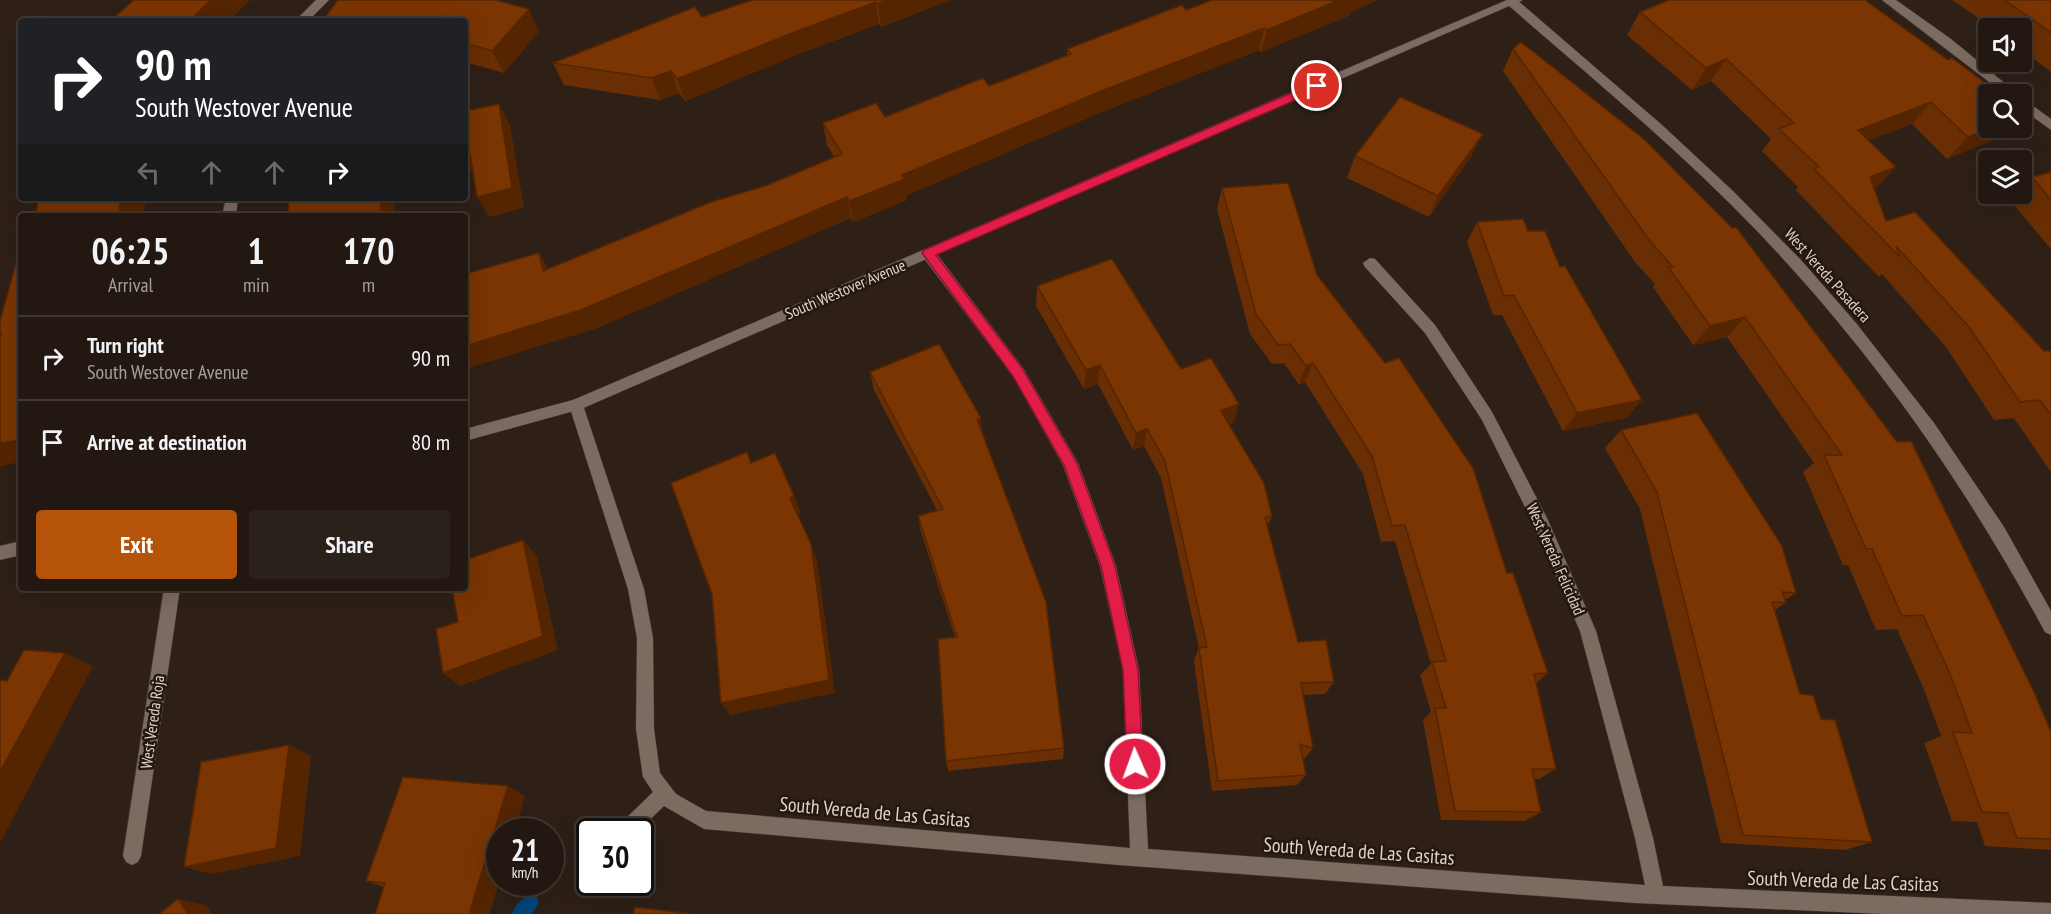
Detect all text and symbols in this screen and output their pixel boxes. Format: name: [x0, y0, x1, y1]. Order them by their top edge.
map controls: [1978, 18, 2032, 204]
button: sound: [1978, 18, 2032, 72]
text: 90 m: [135, 37, 212, 92]
icon: right: [36, 42, 114, 120]
pin: [1291, 60, 1342, 111]
icon: arrive: [1300, 69, 1333, 102]
button: search: [1978, 84, 2032, 138]
text: South Westover Avenue: [135, 90, 353, 124]
button: layers: [1978, 150, 2032, 204]
icon: left: [132, 156, 165, 189]
icon: ahead: [195, 156, 228, 189]
icon: ahead: [258, 156, 291, 189]
icon: right: [321, 156, 354, 189]
street label: West Vereda Pasadera: [1780, 224, 1876, 326]
text: 06:25: [92, 227, 169, 274]
text: 1: [247, 227, 265, 274]
text: 170: [343, 227, 394, 274]
street label: South Westover Avenue: [782, 255, 908, 323]
text: Arrival: [108, 272, 153, 298]
text: min: [243, 272, 269, 298]
text: m: [362, 272, 375, 298]
text: Turn right: [87, 331, 164, 359]
icon: right: [36, 342, 69, 375]
text: 90 m: [411, 344, 450, 372]
text: South Westover Avenue: [87, 359, 248, 385]
icon: arrive: [36, 426, 69, 459]
text: Arrive at destination: [87, 428, 247, 456]
text: 80 m: [411, 428, 450, 456]
street label: West Vereda Felicidad: [1522, 500, 1590, 618]
button: Exit: [36, 510, 237, 579]
button: Share: [249, 510, 450, 579]
street label: West Vereda Roja: [136, 674, 168, 770]
position arrow: [1103, 732, 1167, 796]
street label: South Vereda de Las Casitas: [778, 791, 972, 833]
speed limit sign: 30: [576, 818, 654, 896]
text: 21: [511, 830, 539, 869]
street label: South Vereda de Las Casitas: [1263, 831, 1456, 871]
text: km/h: [512, 863, 538, 882]
street label: South Vereda de Las Casitas: [1747, 865, 1939, 897]

